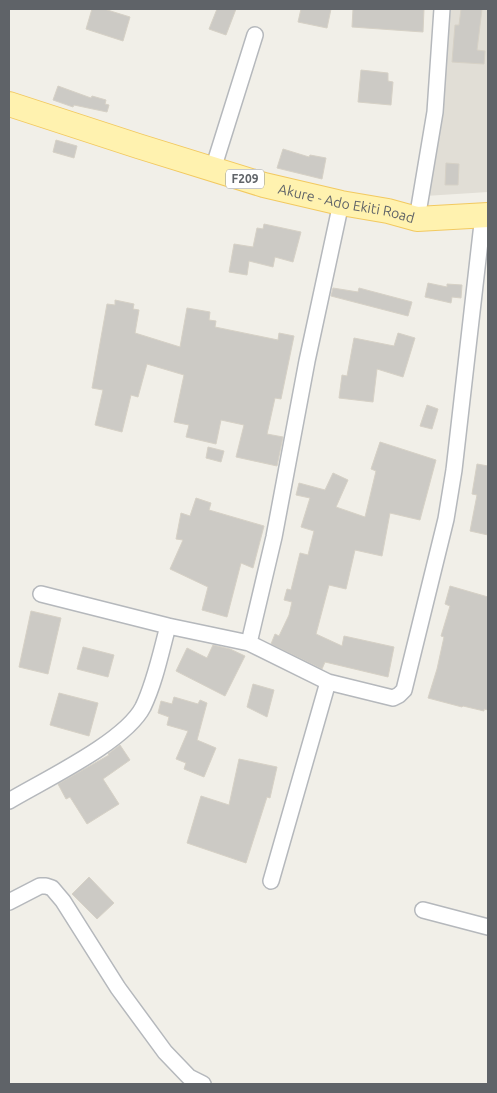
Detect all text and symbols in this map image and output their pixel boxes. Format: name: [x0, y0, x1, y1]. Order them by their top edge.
road number: F209: [226, 170, 264, 188]
street label: Akure - Ado Ekiti Road: [277, 181, 416, 226]

